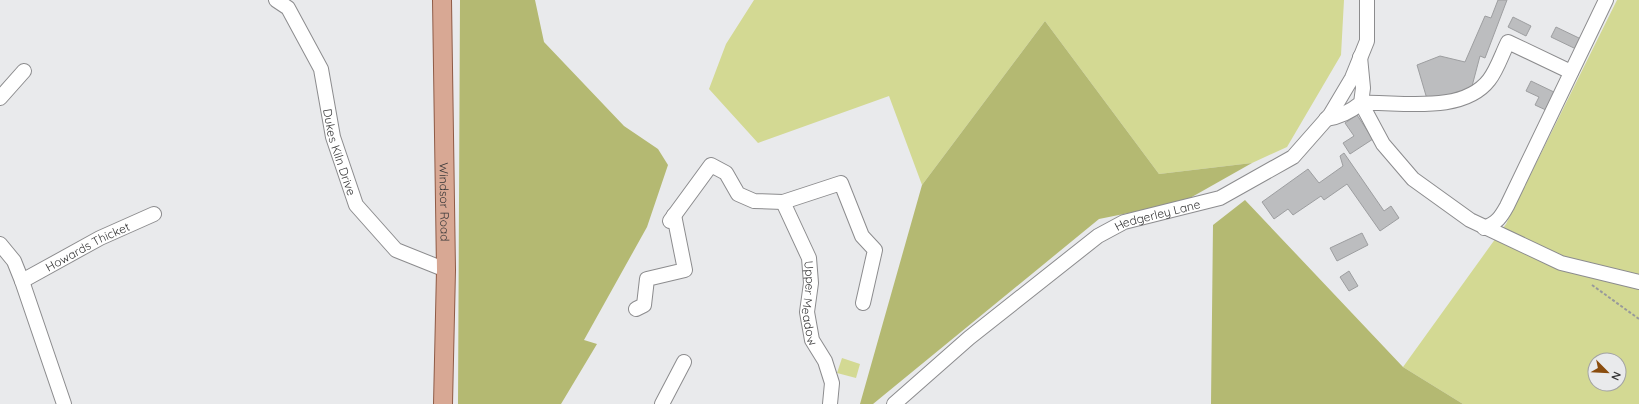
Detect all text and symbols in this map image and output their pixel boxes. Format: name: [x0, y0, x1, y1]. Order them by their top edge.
street label: Dukes Kiln Drive: [321, 107, 360, 198]
street label: Windsor Road: [437, 162, 453, 242]
street label: Hedgerley Lane: [1112, 196, 1202, 233]
street label: Howards Thicket: [43, 218, 132, 274]
street label: Upper Meadow: [799, 260, 821, 348]
north arrow: [1587, 352, 1627, 392]
text: N: [1608, 370, 1624, 383]

